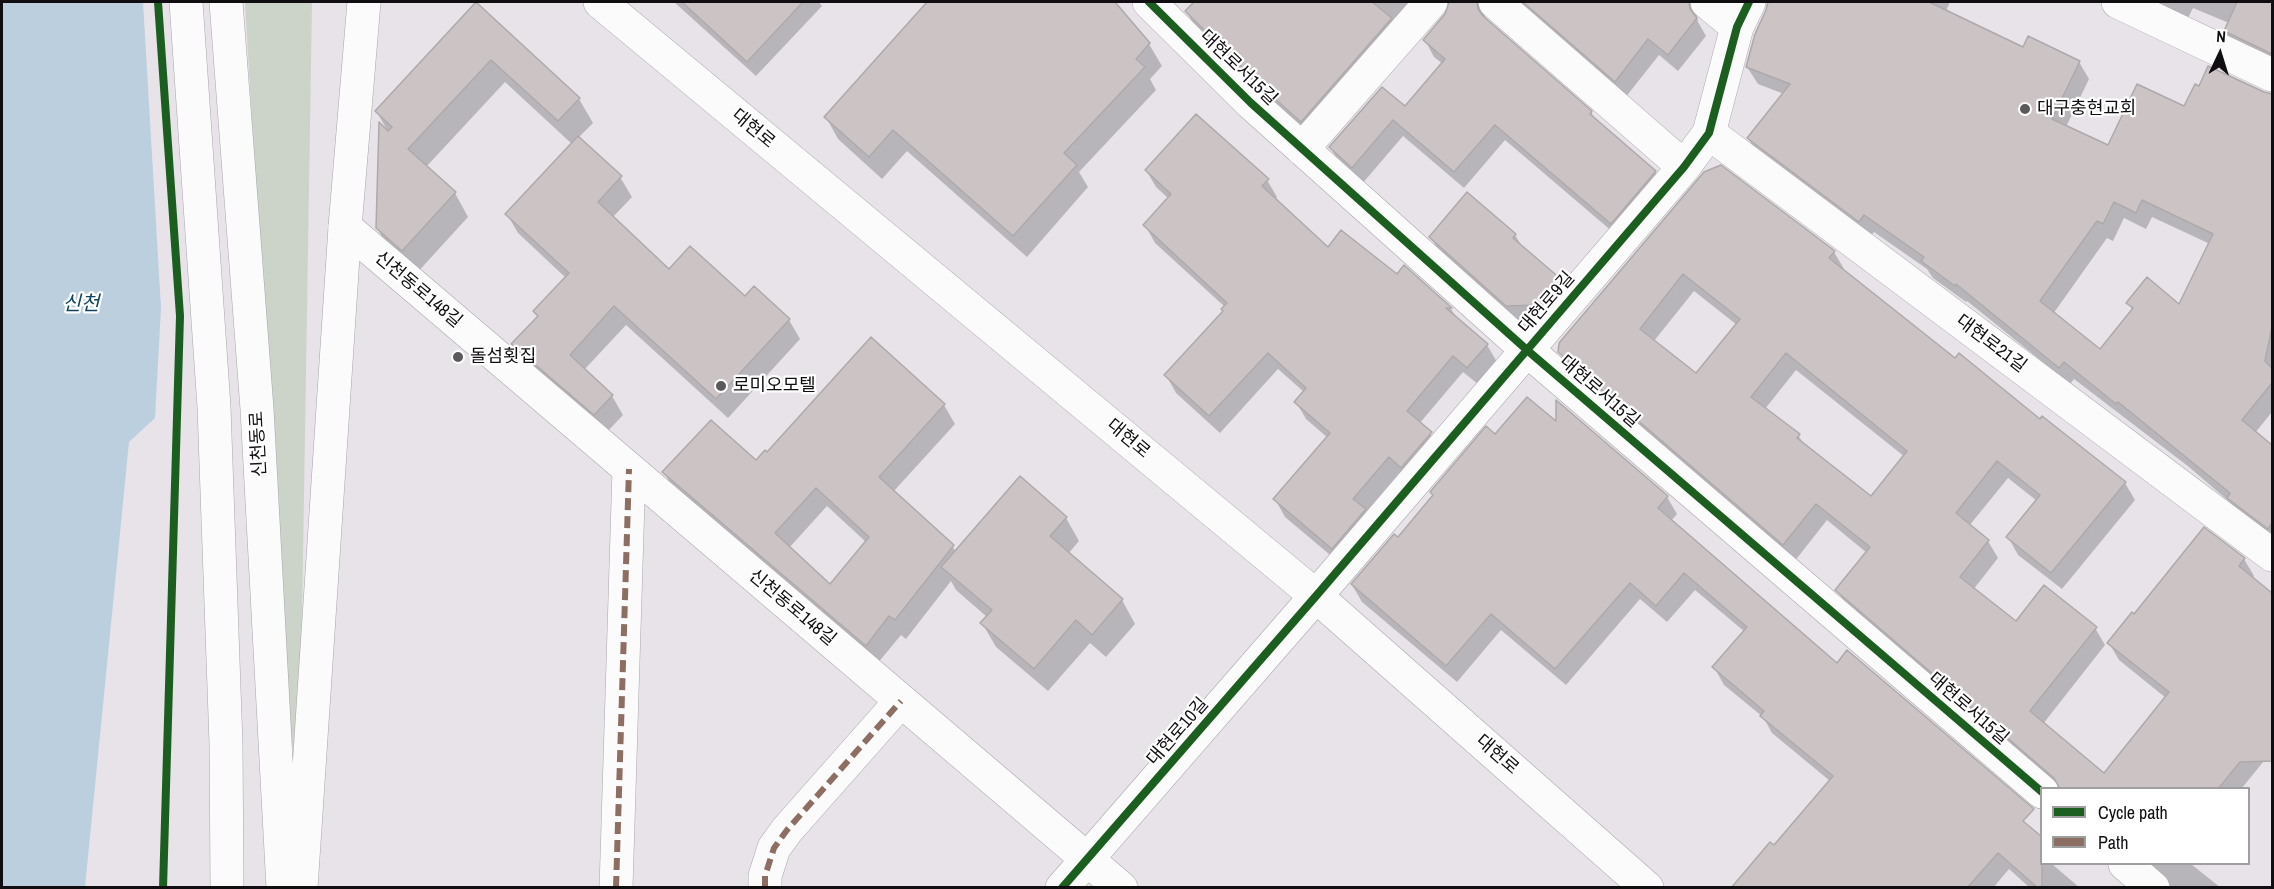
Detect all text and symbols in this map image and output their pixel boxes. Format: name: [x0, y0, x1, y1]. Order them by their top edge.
north arrow: [2190, 24, 2250, 84]
text: N: [2216, 25, 2227, 47]
street label: 대현로서15길: [1195, 26, 1281, 110]
place label: 대구충현교회: [2037, 98, 2136, 120]
marker: 대구충현교회: [2018, 102, 2032, 116]
street label: 대현로: [727, 105, 779, 153]
street label: 신천동로148길: [370, 247, 466, 333]
street label: 대현로9길: [1514, 268, 1580, 338]
water label: 신천: [63, 293, 99, 317]
street label: 대현로21길: [1951, 311, 2031, 377]
place label: 돌섬횟집: [470, 346, 536, 368]
marker: 돌섬횟집: [451, 350, 465, 364]
street label: 대현로서15길: [1554, 351, 1644, 433]
place label: 로미오모텔: [733, 375, 816, 397]
marker: 로미오모텔: [714, 379, 728, 393]
street label: 신천동로: [246, 410, 272, 478]
street label: 대현로: [1102, 415, 1154, 463]
street label: 신천동로148길: [744, 565, 840, 651]
street label: 대현로서15길: [1923, 668, 2013, 750]
street label: 대현로10길: [1143, 694, 1213, 770]
street label: 대현로: [1471, 731, 1523, 779]
legend: [2040, 787, 2250, 865]
text: Cycle path: [2098, 800, 2168, 825]
text: Path: [2098, 830, 2128, 855]

